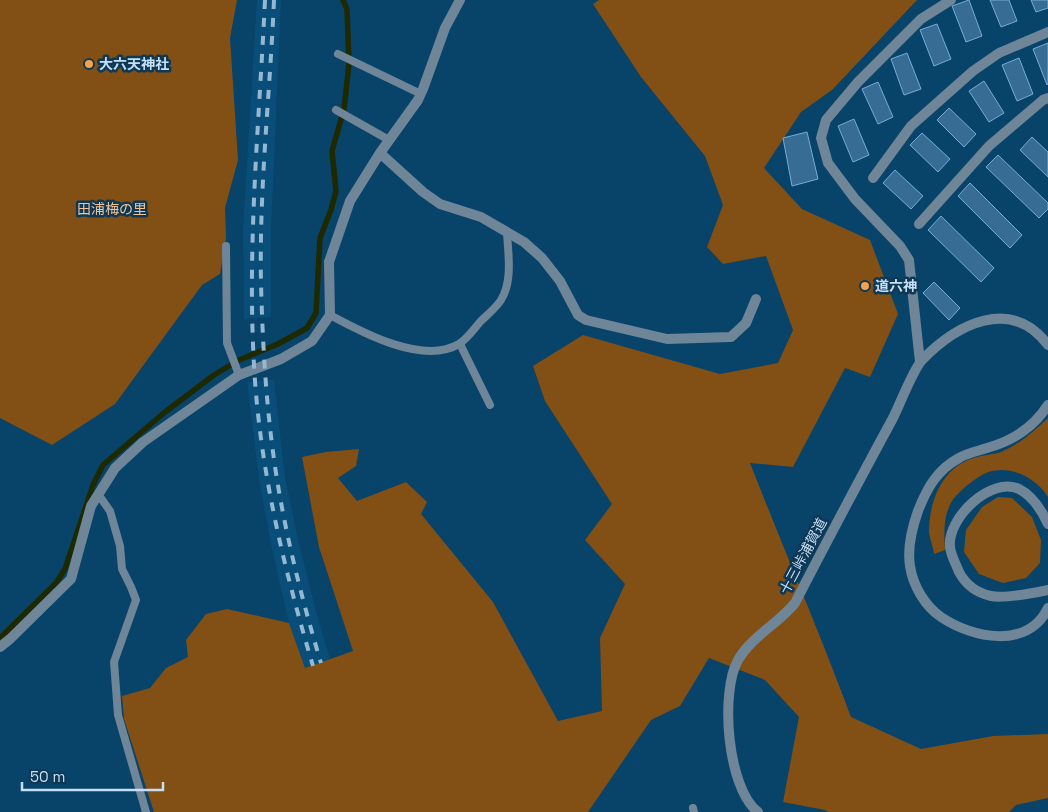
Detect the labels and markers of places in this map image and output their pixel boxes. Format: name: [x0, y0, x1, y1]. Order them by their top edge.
place label: 大六天神社: [99, 55, 169, 73]
marker: 大六天神社: [83, 58, 95, 70]
place label: 道六神: [875, 277, 917, 295]
marker: 道六神: [859, 280, 871, 292]

